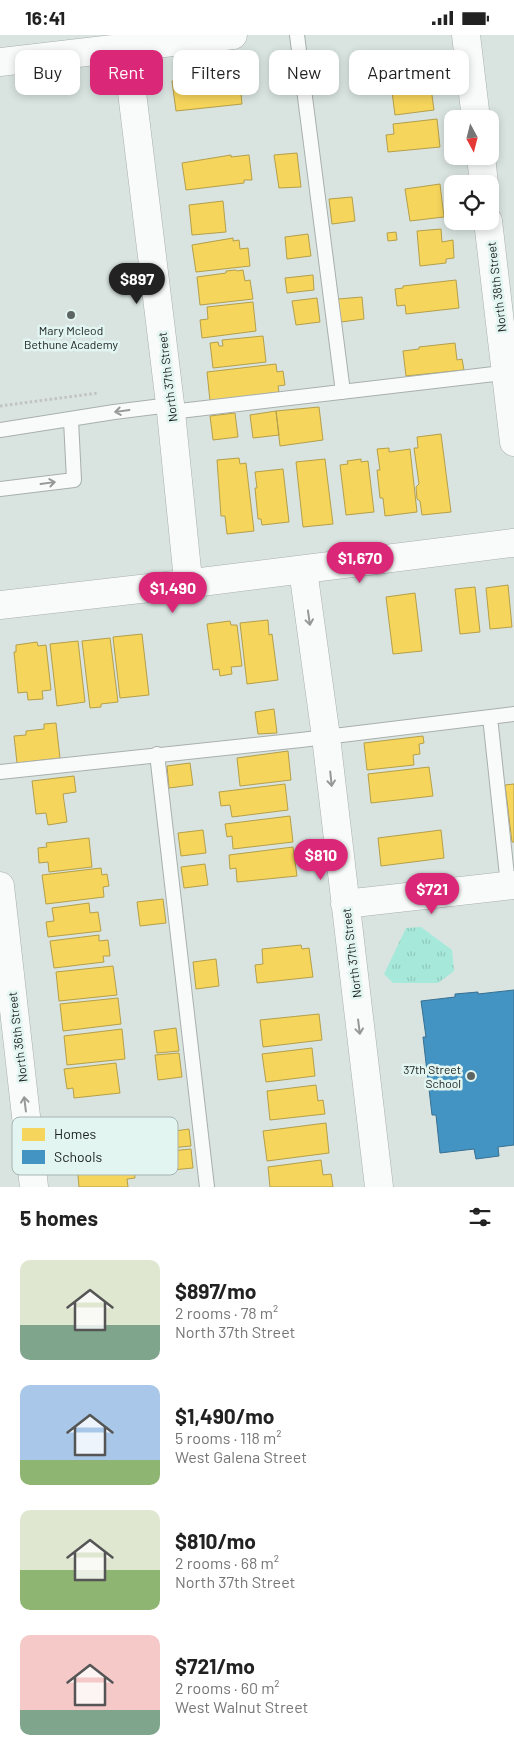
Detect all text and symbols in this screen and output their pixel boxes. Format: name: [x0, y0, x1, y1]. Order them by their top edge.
text: 16:41: [25, 6, 65, 29]
chip: Buy: [15, 50, 80, 95]
chip: Rent: [90, 50, 163, 95]
chip: Filters: [173, 50, 259, 95]
chip: New: [269, 50, 339, 95]
chip: Apartment: [349, 50, 469, 95]
north arrow: [444, 110, 499, 165]
map controls: [444, 110, 499, 230]
button: locate: [444, 175, 499, 230]
street label: North 38th Street: [484, 241, 508, 333]
pin: $897: [107, 263, 167, 305]
text: $897: [120, 269, 154, 288]
marker: Mary Mcleod Bethune Academy: [65, 309, 77, 321]
place label: Mary Mcleod Bethune Academy: [24, 323, 119, 351]
street label: North 37th Street: [155, 331, 179, 423]
one-way arrow: [114, 406, 130, 416]
one-way arrow: [40, 478, 56, 488]
pin: $1,670: [319, 541, 401, 584]
text: $1,670: [338, 548, 382, 567]
pin: $1,490: [132, 571, 214, 614]
text: $1,490: [150, 578, 196, 597]
one-way arrow: [305, 609, 315, 625]
one-way arrow: [326, 771, 336, 787]
pin: $810: [291, 839, 351, 881]
text: $810: [305, 845, 337, 864]
pin: $721: [402, 873, 462, 915]
text: $721: [416, 879, 448, 898]
street label: North 37th Street: [339, 907, 363, 999]
street label: North 36th Street: [5, 991, 29, 1083]
one-way arrow: [355, 1019, 365, 1035]
place label: 37th Street School: [403, 1062, 461, 1090]
marker: 37th Street School: [465, 1070, 477, 1082]
one-way arrow: [20, 1096, 30, 1112]
legend: [12, 1117, 178, 1175]
text: Homes: [54, 1125, 97, 1142]
text: Schools: [54, 1148, 102, 1165]
icon: filters: [466, 1203, 494, 1231]
text: 5 homes: [20, 1205, 98, 1230]
text: $897/mo: [175, 1278, 256, 1303]
icon: home: [60, 1280, 120, 1340]
text: 2 rooms · 78 m²: [175, 1303, 278, 1322]
text: North 37th Street: [175, 1322, 295, 1341]
text: $1,490/mo: [175, 1403, 274, 1428]
icon: home: [60, 1405, 120, 1465]
text: 5 rooms · 118 m²: [175, 1428, 282, 1447]
text: West Galena Street: [175, 1447, 307, 1466]
text: $810/mo: [175, 1528, 256, 1553]
icon: home: [60, 1530, 120, 1590]
text: 2 rooms · 68 m²: [175, 1553, 279, 1572]
text: North 37th Street: [175, 1572, 295, 1591]
text: $721/mo: [175, 1653, 255, 1678]
icon: home: [60, 1655, 120, 1715]
text: 2 rooms · 60 m²: [175, 1678, 280, 1697]
text: West Walnut Street: [175, 1697, 308, 1716]

